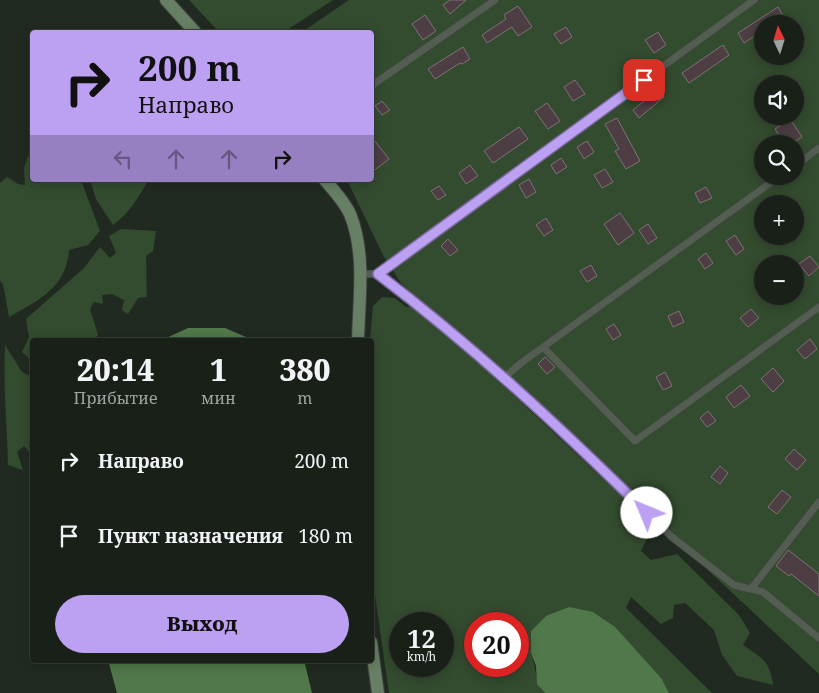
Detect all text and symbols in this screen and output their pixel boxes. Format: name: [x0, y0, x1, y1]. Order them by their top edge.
north arrow: [754, 15, 804, 65]
map controls: [754, 15, 804, 305]
text: 200 m: [138, 44, 241, 91]
icon: right: [55, 50, 120, 115]
pin: [623, 59, 665, 101]
icon: arrive: [630, 66, 658, 94]
button: sound: [754, 75, 804, 125]
text: Направо: [138, 89, 234, 119]
button: search: [754, 135, 804, 185]
icon: left: [109, 145, 137, 173]
icon: ahead: [162, 145, 190, 173]
icon: ahead: [215, 145, 243, 173]
icon: right: [268, 145, 296, 173]
button: +: [754, 195, 804, 245]
button: −: [754, 255, 804, 305]
text: 20:14: [77, 349, 154, 390]
text: 1: [210, 349, 227, 390]
text: 380: [279, 349, 330, 390]
text: Прибытие: [74, 387, 157, 409]
text: мин: [201, 387, 236, 409]
text: m: [297, 387, 312, 409]
icon: right: [55, 447, 83, 475]
text: Направо: [98, 448, 184, 474]
text: 200 m: [294, 448, 349, 474]
position arrow: [620, 486, 672, 538]
icon: arrive: [55, 522, 83, 550]
text: Пункт назначения: [98, 523, 283, 549]
text: 180 m: [298, 523, 353, 549]
button: Выход: [55, 595, 349, 653]
speed limit sign: 20: [464, 612, 529, 677]
text: 12: [407, 621, 436, 655]
text: km/h: [407, 648, 436, 665]

